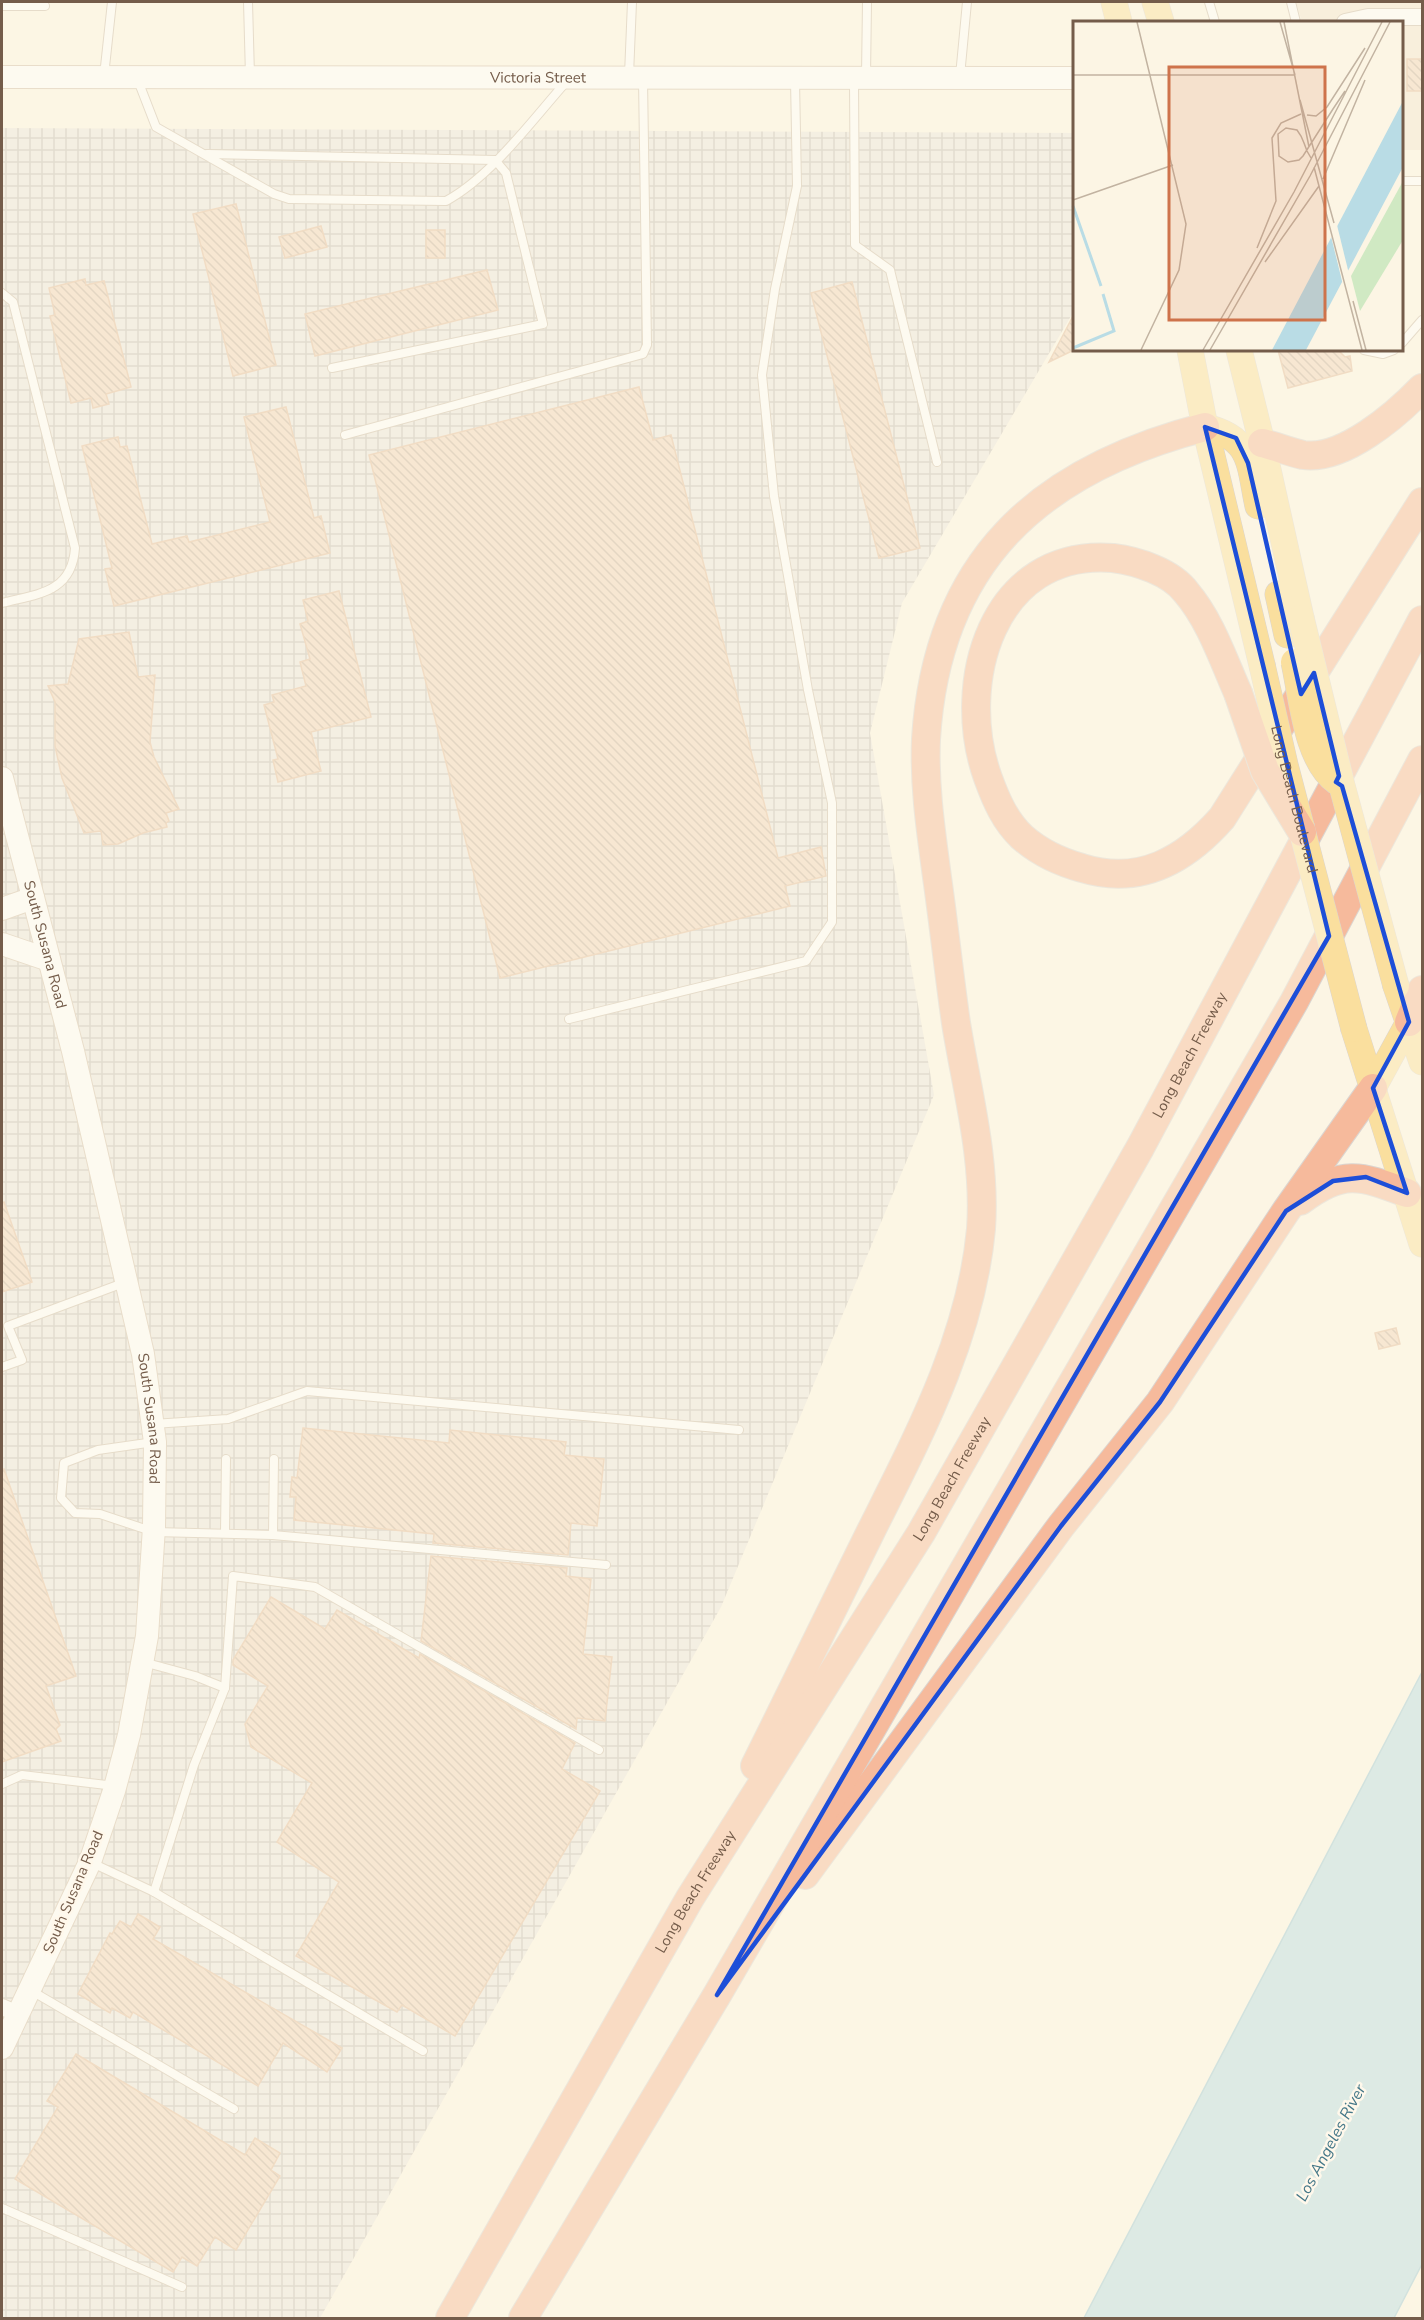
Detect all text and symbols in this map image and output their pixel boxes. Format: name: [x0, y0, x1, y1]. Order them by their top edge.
inset map: [1073, 21, 1403, 351]
street label: Victoria Street: [489, 67, 587, 88]
street label: Long Beach Boulevard: [1266, 723, 1323, 875]
street label: South Susana Road: [19, 878, 72, 1011]
street label: Long Beach Freeway: [1148, 988, 1232, 1122]
street label: South Susana Road: [133, 1352, 165, 1484]
street label: Long Beach Freeway: [908, 1413, 995, 1545]
street label: Long Beach Freeway: [651, 1826, 741, 1957]
street label: South Susana Road: [38, 1828, 108, 1956]
water label: Los Angeles River: [1291, 2079, 1372, 2205]

